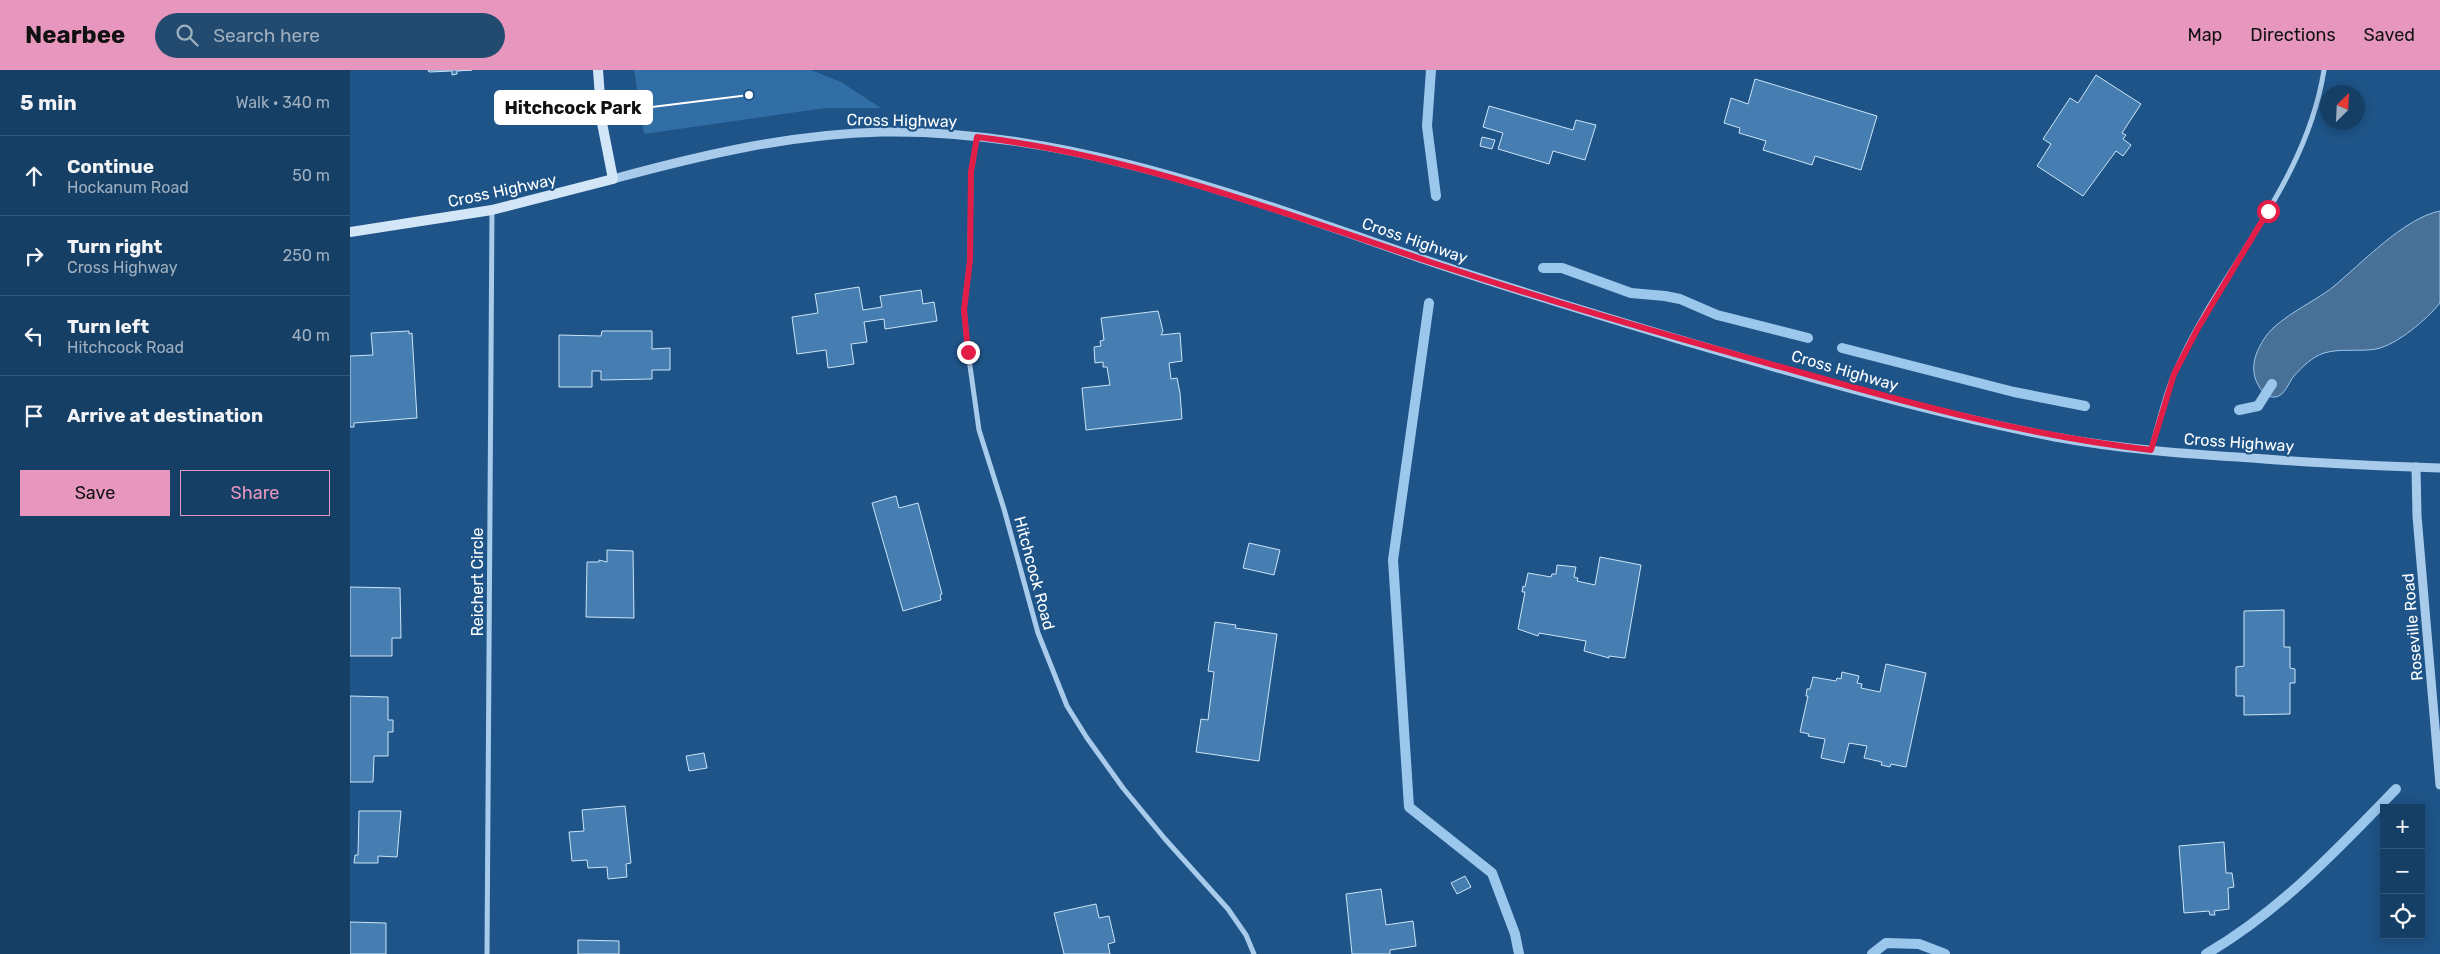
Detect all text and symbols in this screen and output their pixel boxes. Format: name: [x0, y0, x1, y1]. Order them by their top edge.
search box: [155, 13, 505, 58]
text: Nearbee: [25, 21, 125, 49]
icon: search: [173, 21, 201, 49]
text: Search here: [213, 24, 320, 47]
text: Map: [2187, 24, 2222, 46]
text: Directions: [2250, 24, 2336, 46]
text: Saved: [2364, 24, 2415, 46]
north arrow: [2320, 85, 2365, 130]
text: 5 min: [20, 90, 77, 115]
callout: Hitchcock Park: [495, 91, 652, 124]
text: Walk · 340 m: [236, 93, 330, 112]
text: Hitchcock Park: [504, 97, 642, 119]
street label: Cross Highway: [847, 110, 958, 131]
text: Continue: [67, 155, 154, 178]
icon: ahead: [20, 162, 48, 190]
text: 50 m: [292, 166, 330, 185]
street label: Cross Highway: [446, 170, 558, 211]
text: Hockanum Road: [67, 178, 189, 197]
route start: [2257, 200, 2280, 223]
street label: Cross Highway: [1359, 213, 1470, 268]
text: Turn right: [67, 235, 162, 258]
icon: right: [20, 242, 48, 270]
text: 250 m: [283, 246, 330, 265]
text: Cross Highway: [67, 258, 178, 277]
text: Turn left: [67, 315, 149, 338]
icon: left: [20, 322, 48, 350]
text: 40 m: [292, 326, 330, 345]
text: Hitchcock Road: [67, 338, 184, 357]
route end: [957, 341, 980, 364]
street label: Cross Highway: [1789, 346, 1901, 395]
icon: arrive: [20, 402, 48, 430]
text: Arrive at destination: [67, 404, 263, 427]
street label: Cross Highway: [2183, 429, 2295, 456]
button: Save: [20, 470, 170, 516]
button: Share: [180, 470, 330, 516]
street label: Hitchcock Road: [1010, 514, 1059, 632]
street label: Reichert Circle: [468, 527, 487, 637]
street label: Roseville Road: [2398, 572, 2427, 681]
map controls: [2380, 804, 2425, 939]
button: +: [2380, 804, 2425, 849]
button: −: [2380, 849, 2425, 894]
button: locate: [2380, 894, 2425, 939]

